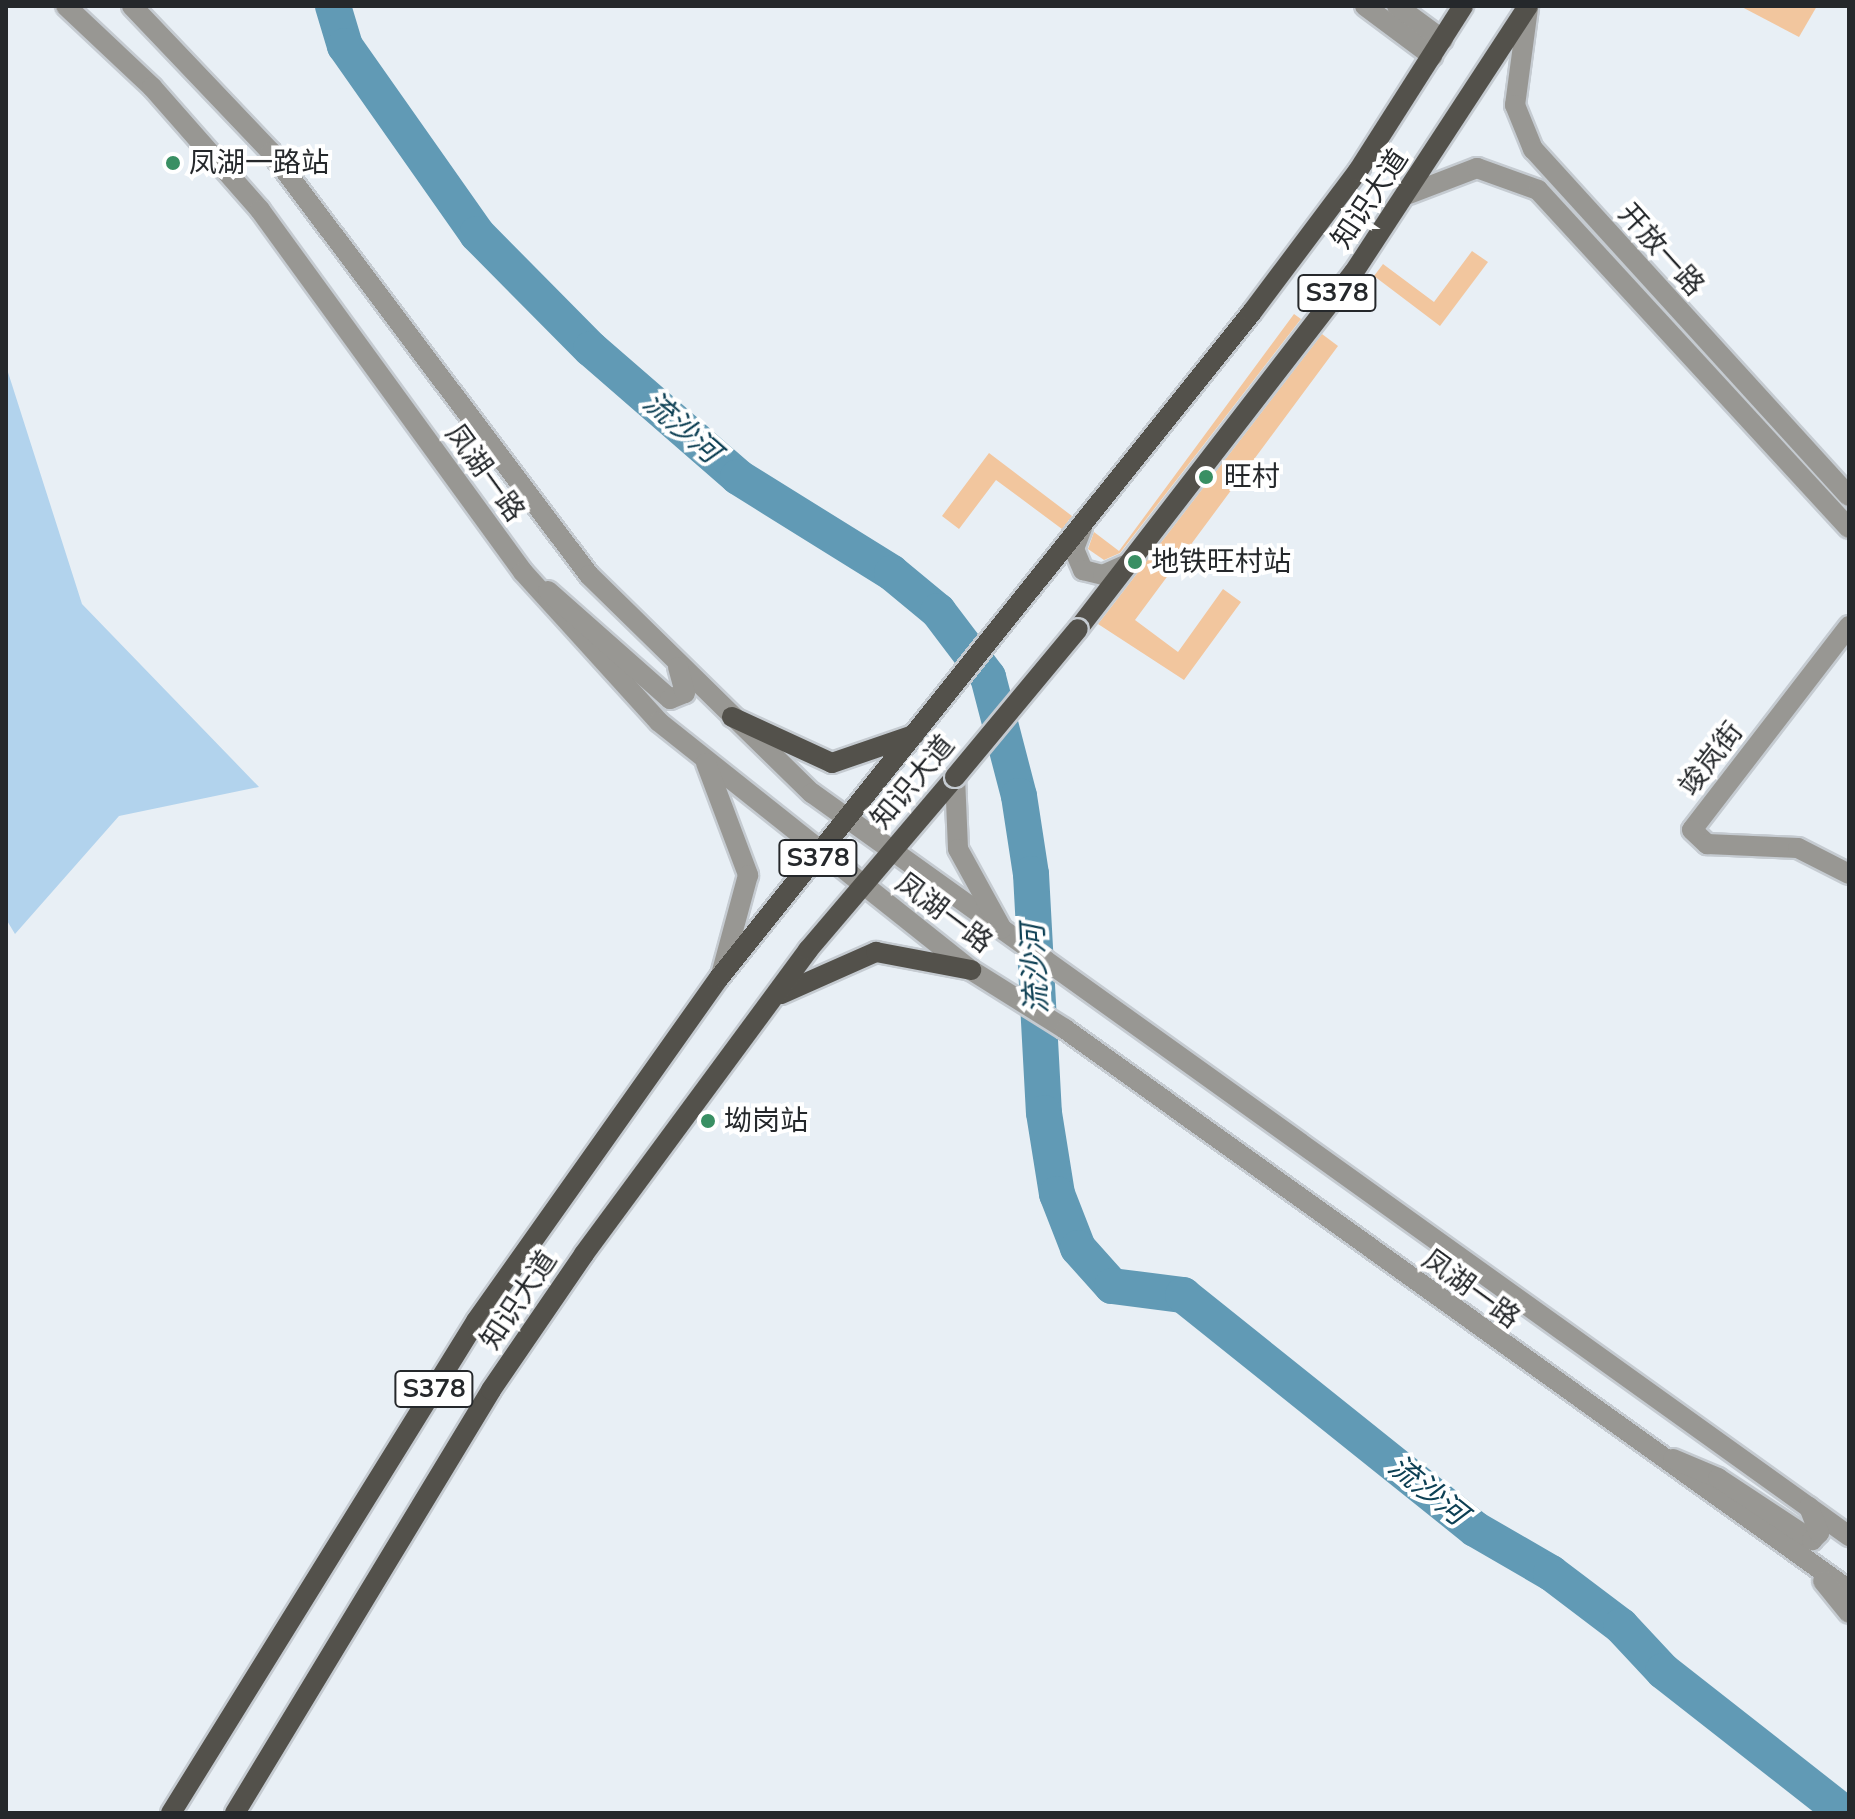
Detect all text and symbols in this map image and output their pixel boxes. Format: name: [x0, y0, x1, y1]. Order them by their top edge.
street label: 知识大道: [1325, 143, 1415, 255]
place label: 凤湖一路站: [189, 146, 329, 180]
marker: 凤湖一路站: [164, 154, 182, 172]
street label: 开放一路: [1611, 197, 1711, 303]
road number: S378: [1297, 271, 1377, 315]
water label: 流沙河: [635, 385, 727, 471]
street label: 凤湖一路: [438, 418, 532, 528]
place label: 旺村: [1224, 460, 1280, 494]
marker: 旺村: [1195, 466, 1217, 488]
place label: 地铁旺村站: [1151, 545, 1291, 579]
marker: 地铁旺村站: [1126, 553, 1144, 571]
street label: 竣岚街: [1672, 716, 1750, 802]
street label: 知识大道: [864, 728, 962, 836]
road number: S378: [778, 836, 858, 880]
street label: 凤湖一路: [889, 866, 999, 960]
water label: 流沙河: [1016, 923, 1056, 1015]
place label: 坳岗站: [724, 1104, 808, 1138]
marker: 坳岗站: [699, 1112, 717, 1130]
street label: 凤湖一路: [1416, 1242, 1526, 1336]
street label: 知识大道: [474, 1244, 564, 1356]
road number: S378: [394, 1367, 474, 1411]
water label: 流沙河: [1381, 1449, 1473, 1533]

